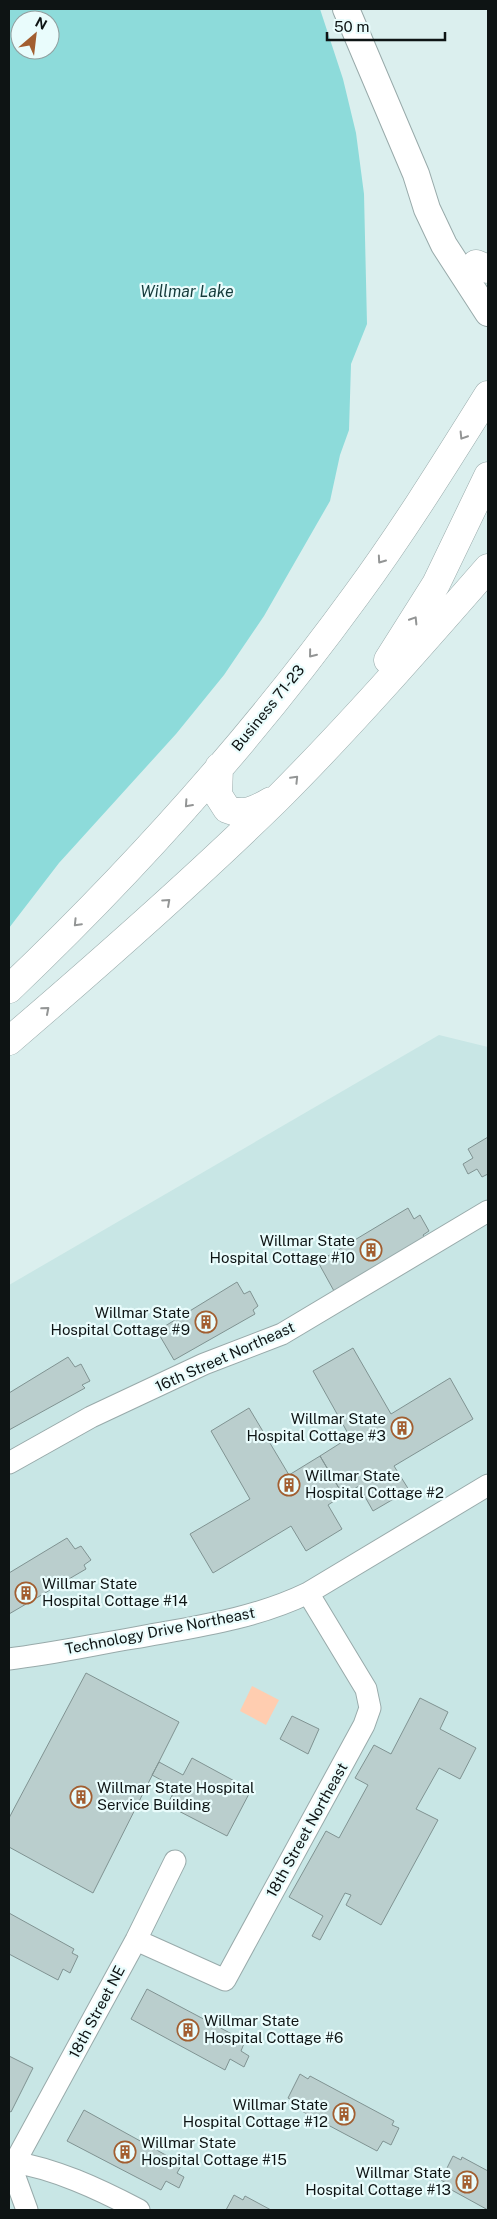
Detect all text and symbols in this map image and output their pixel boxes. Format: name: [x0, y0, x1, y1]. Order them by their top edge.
north arrow: [10, 10, 60, 60]
scale bar: [327, 10, 444, 42]
text: N: [33, 14, 50, 33]
text: 50 m: [334, 18, 369, 35]
water label: Willmar Lake: [140, 282, 234, 301]
one-way arrow: [459, 431, 469, 440]
one-way arrow: [378, 554, 387, 564]
one-way arrow: [408, 617, 417, 626]
one-way arrow: [310, 648, 318, 657]
street label: Business 71-23: [228, 661, 307, 754]
one-way arrow: [290, 775, 299, 784]
one-way arrow: [185, 799, 194, 808]
one-way arrow: [162, 899, 171, 908]
one-way arrow: [74, 917, 83, 926]
one-way arrow: [40, 1007, 49, 1015]
place label: Willmar State Hospital Cottage #10: [210, 1232, 355, 1266]
building icon: Willmar State Hospital Cottage #10: [359, 1238, 383, 1262]
place label: Willmar State Hospital Cottage #9: [51, 1304, 190, 1338]
building icon: Willmar State Hospital Cottage #9: [194, 1310, 218, 1334]
street label: 16th Street Northeast: [152, 1318, 297, 1395]
place label: Willmar State Hospital Cottage #3: [246, 1410, 386, 1444]
building icon: Willmar State Hospital Cottage #3: [390, 1416, 414, 1440]
place label: Willmar State Hospital Cottage #2: [305, 1467, 444, 1501]
building icon: Willmar State Hospital Cottage #2: [277, 1473, 301, 1497]
place label: Willmar State Hospital Cottage #14: [42, 1575, 188, 1609]
building icon: Willmar State Hospital Cottage #14: [14, 1581, 38, 1605]
street label: Technology Drive Northeast: [64, 1604, 256, 1657]
street label: 18th Street Northeast: [263, 1759, 351, 1900]
place label: Willmar State Hospital Service Building: [97, 1779, 255, 1813]
building icon: Willmar State Hospital Service Building: [69, 1785, 93, 1809]
street label: 18th Street NE: [65, 1963, 128, 2061]
place label: Willmar State Hospital Cottage #6: [204, 2012, 343, 2046]
building icon: Willmar State Hospital Cottage #6: [176, 2018, 200, 2042]
place label: Willmar State Hospital Cottage #12: [183, 2096, 328, 2130]
building icon: Willmar State Hospital Cottage #12: [332, 2102, 356, 2126]
place label: Willmar State Hospital Cottage #15: [141, 2134, 287, 2168]
building icon: Willmar State Hospital Cottage #15: [113, 2140, 137, 2164]
place label: Willmar State Hospital Cottage #13: [305, 2164, 451, 2198]
building icon: Willmar State Hospital Cottage #13: [455, 2170, 479, 2194]

